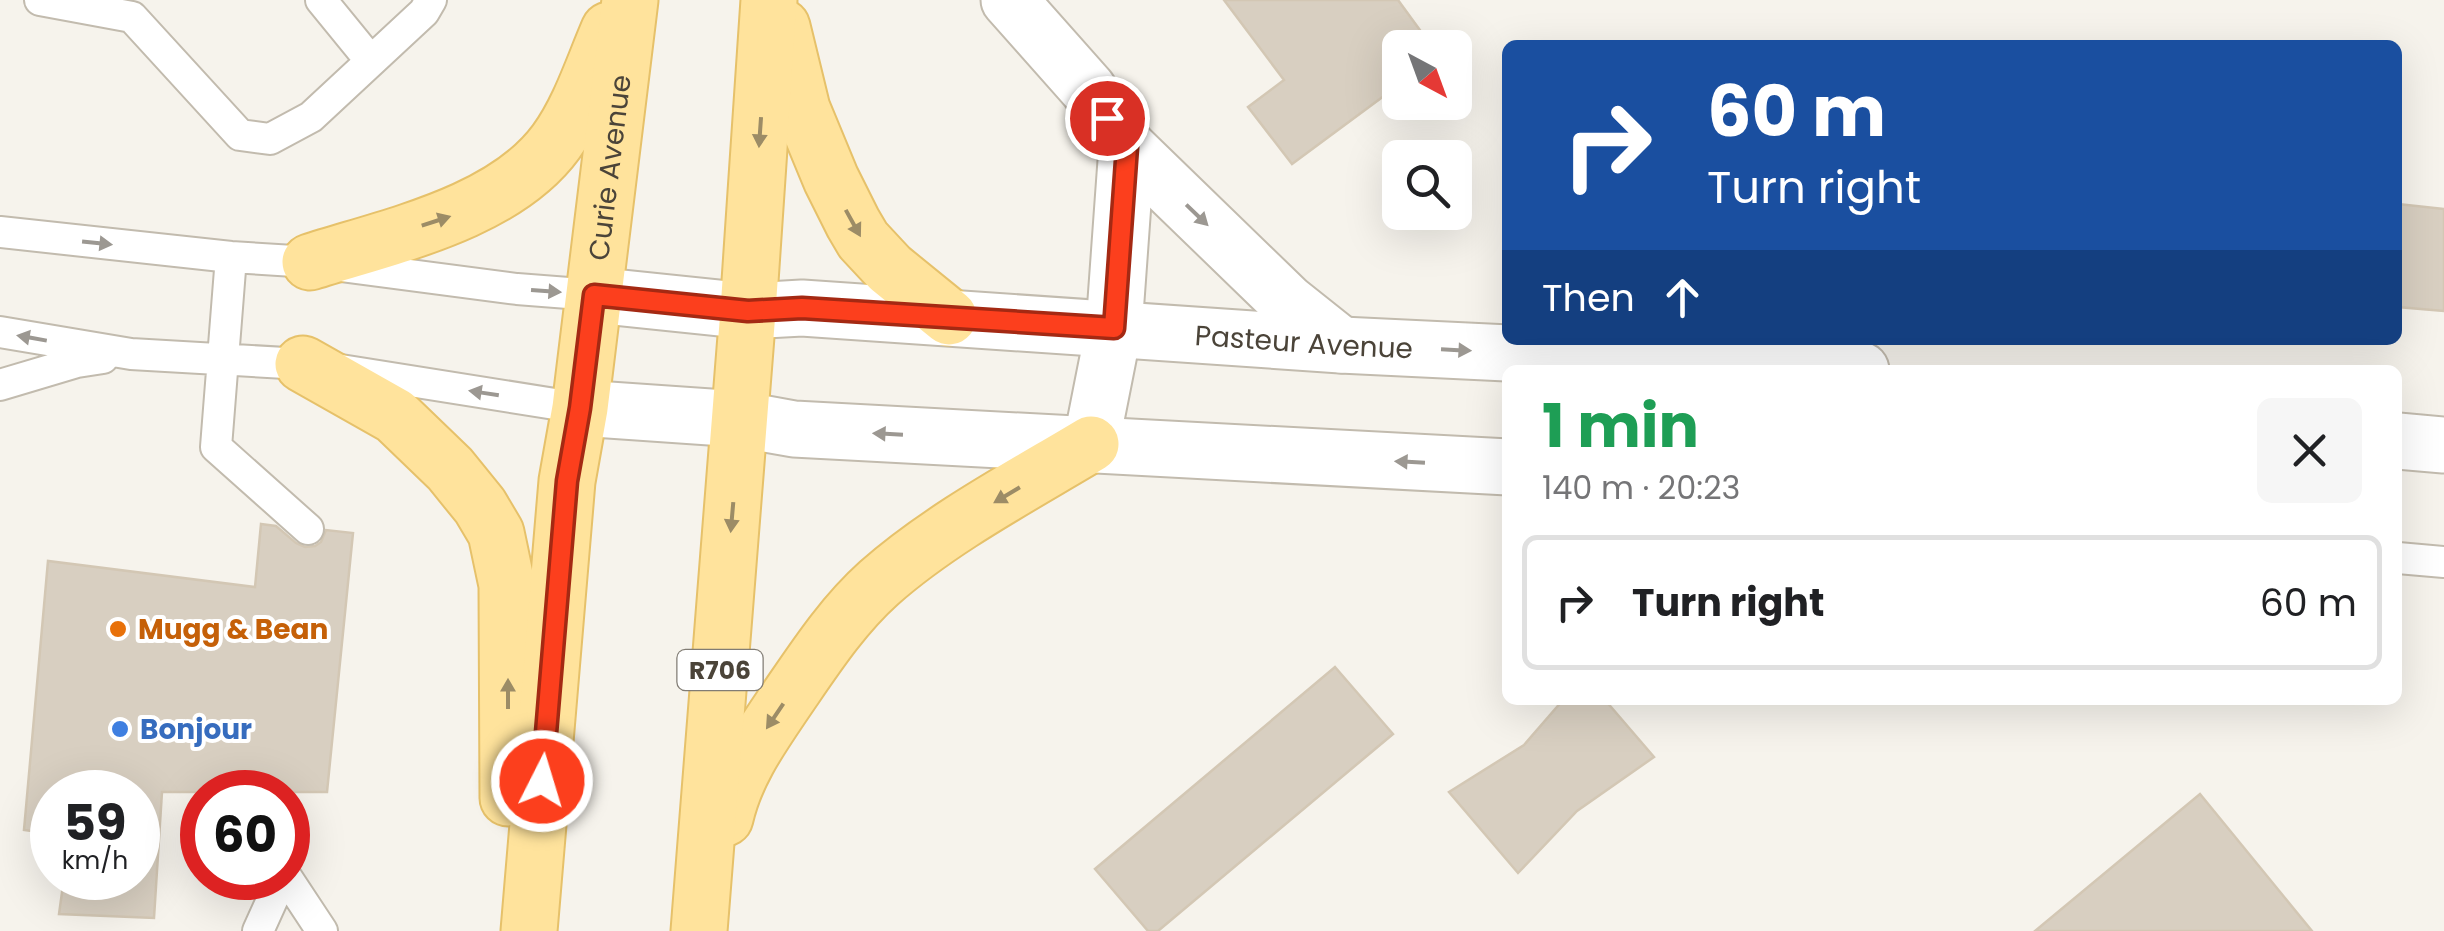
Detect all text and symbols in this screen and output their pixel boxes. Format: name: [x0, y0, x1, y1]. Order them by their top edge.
north arrow: [1382, 30, 1472, 120]
map controls: [1382, 30, 1472, 230]
text: 60 m: [1707, 62, 1886, 161]
street label: Curie Avenue: [579, 72, 640, 263]
pin: [1065, 76, 1150, 161]
icon: right: [1542, 80, 1672, 210]
icon: arrive: [1080, 91, 1135, 146]
one-way arrow: [752, 117, 768, 149]
button: search: [1382, 140, 1472, 230]
text: Turn right: [1707, 156, 1921, 219]
one-way arrow: [1184, 203, 1208, 226]
one-way arrow: [844, 209, 862, 237]
one-way arrow: [422, 212, 452, 227]
one-way arrow: [82, 235, 113, 251]
icon: ahead: [1655, 270, 1710, 325]
text: Then: [1542, 271, 1635, 324]
one-way arrow: [530, 284, 562, 300]
street label: Pasteur Avenue: [1194, 316, 1414, 368]
one-way arrow: [16, 330, 47, 345]
one-way arrow: [1441, 342, 1473, 358]
one-way arrow: [468, 384, 499, 400]
text: 1 min: [1542, 384, 1699, 468]
button: close: [2257, 398, 2362, 503]
one-way arrow: [872, 426, 904, 442]
one-way arrow: [1394, 454, 1426, 470]
text: 140 m · 20:23: [1542, 465, 1740, 510]
one-way arrow: [993, 486, 1021, 503]
one-way arrow: [724, 501, 740, 533]
icon: right: [1547, 575, 1602, 630]
text: Turn right: [1632, 576, 1824, 629]
text: 60 m: [2260, 576, 2357, 629]
place label: Mugg & Bean: [138, 610, 328, 649]
marker: Mugg & Bean: [107, 618, 129, 640]
road number: R706: [678, 650, 762, 690]
one-way arrow: [499, 677, 515, 709]
one-way arrow: [766, 703, 785, 729]
place label: Bonjour: [140, 710, 252, 749]
marker: Bonjour: [109, 718, 131, 740]
position arrow: [490, 729, 594, 833]
speed limit sign: 60: [180, 770, 310, 900]
text: 59: [63, 787, 127, 858]
text: km/h: [62, 843, 128, 878]

